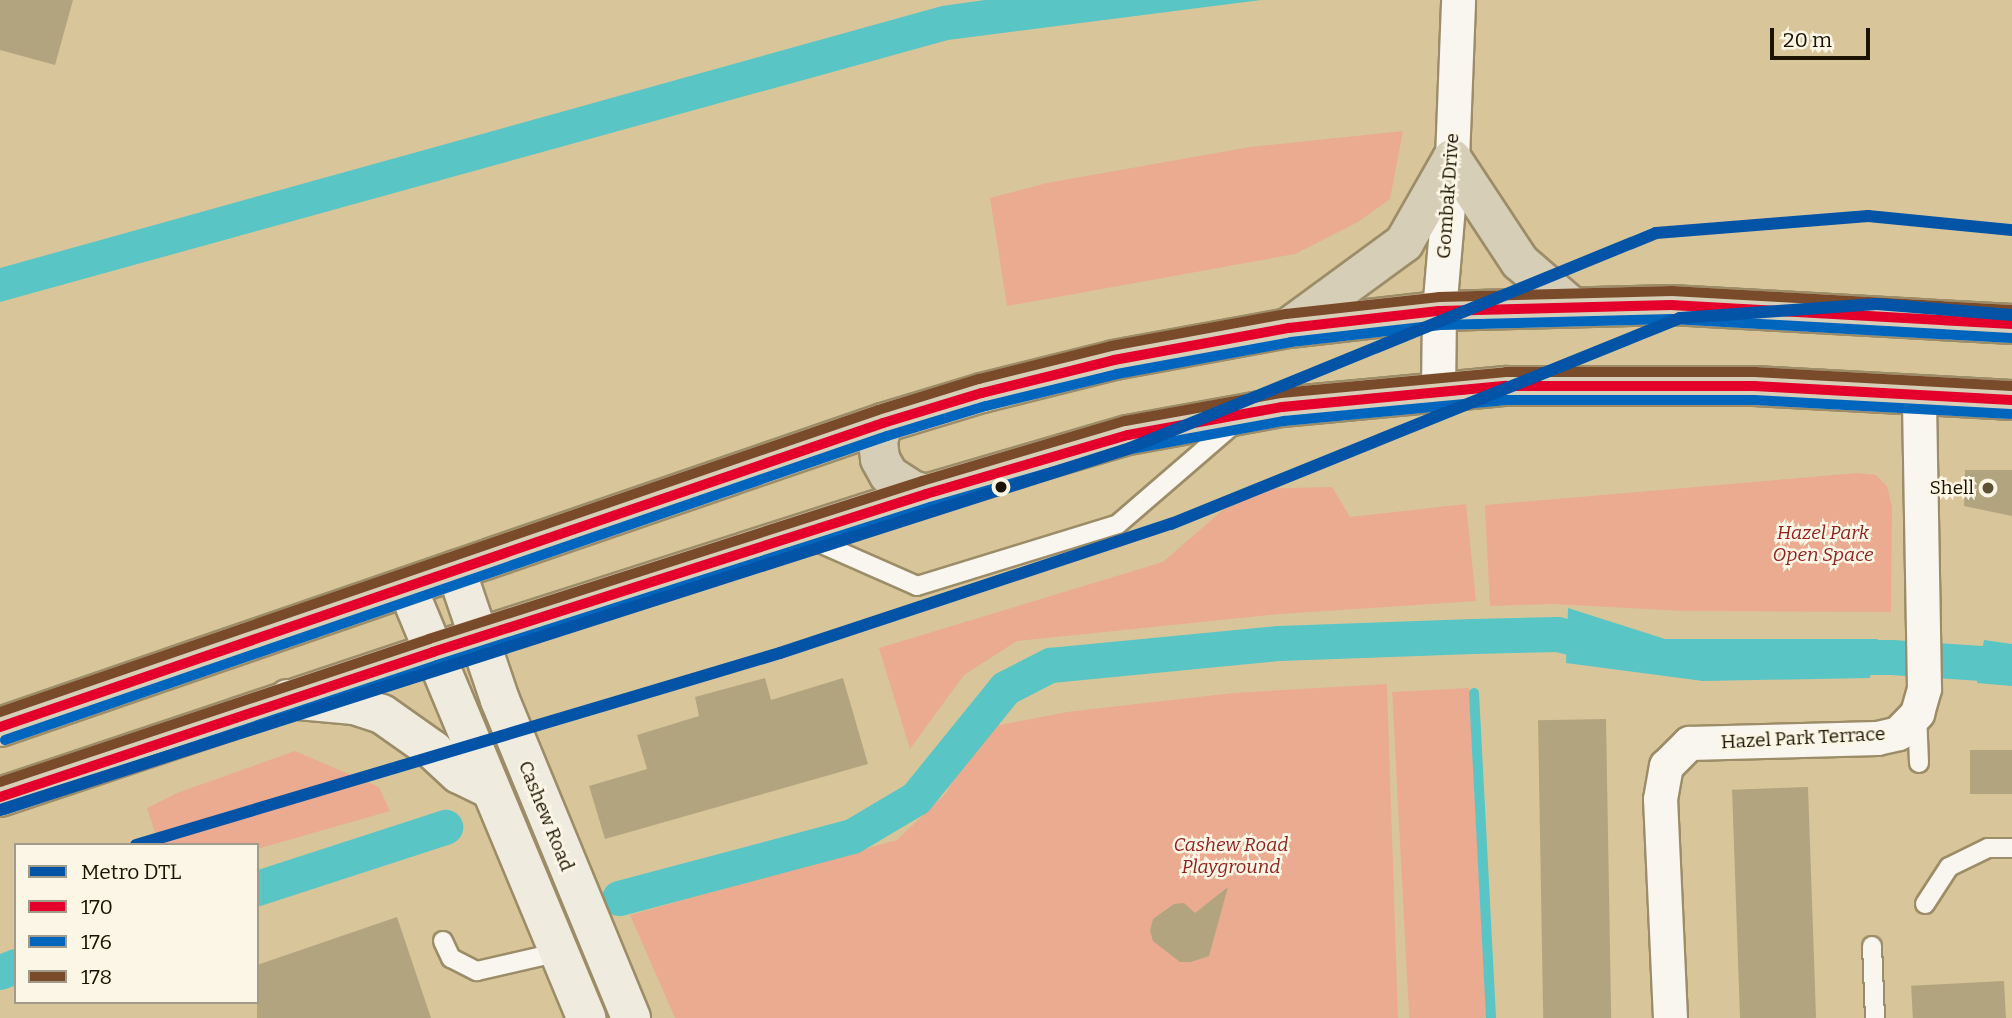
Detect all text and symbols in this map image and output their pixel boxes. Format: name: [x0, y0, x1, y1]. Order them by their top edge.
scale bar: [1774, 14, 1874, 58]
text: 20 m: [1783, 27, 1832, 53]
street label: Gombak Drive: [1432, 132, 1464, 260]
place label: Shell: [1929, 477, 1974, 499]
unlabelled marker: [994, 480, 1008, 494]
marker: Shell: [1980, 480, 1996, 496]
park label: Hazel Park Open Space: [1773, 522, 1873, 566]
street label: Hazel Park Terrace: [1720, 722, 1886, 754]
street label: Cashew Road: [514, 758, 578, 874]
park label: Cashew Road Playground: [1174, 834, 1288, 878]
legend: [14, 843, 259, 1004]
text: Metro DTL: [81, 859, 181, 885]
text: 170: [81, 894, 113, 920]
text: 176: [81, 929, 112, 955]
text: 178: [81, 964, 112, 990]

